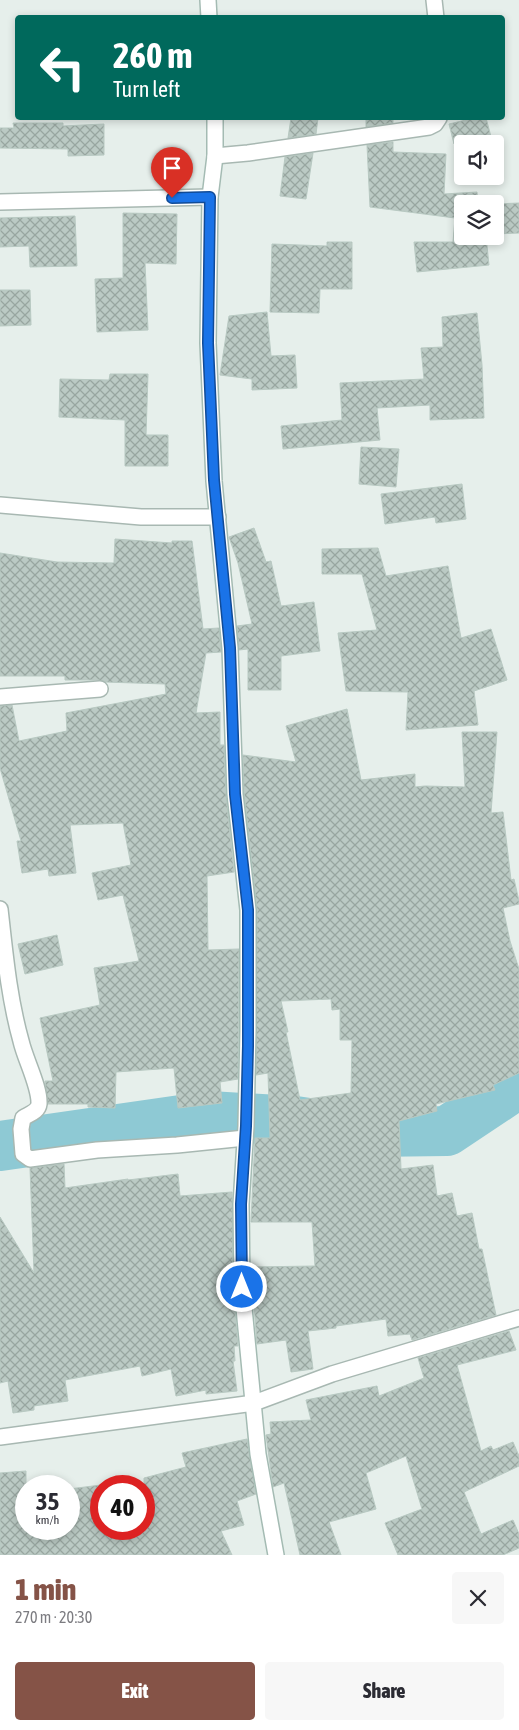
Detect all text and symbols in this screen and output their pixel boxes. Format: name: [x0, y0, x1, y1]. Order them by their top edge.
icon: left: [30, 35, 95, 100]
text: 260 m: [113, 35, 192, 75]
text: Turn left: [113, 76, 180, 102]
map controls: [454, 135, 504, 245]
button: sound: [454, 135, 504, 185]
pin: [151, 147, 193, 198]
icon: arrive: [158, 154, 186, 182]
button: layers: [454, 195, 504, 245]
position arrow: [215, 1260, 267, 1312]
speed limit sign: 40: [90, 1475, 155, 1540]
text: 35: [36, 1487, 59, 1515]
text: km/h: [36, 1513, 59, 1527]
text: 1 min: [15, 1572, 76, 1606]
button: close: [452, 1572, 504, 1624]
text: 270 m · 20:30: [15, 1608, 92, 1626]
button: Exit: [15, 1662, 255, 1720]
button: Share: [265, 1662, 504, 1720]

